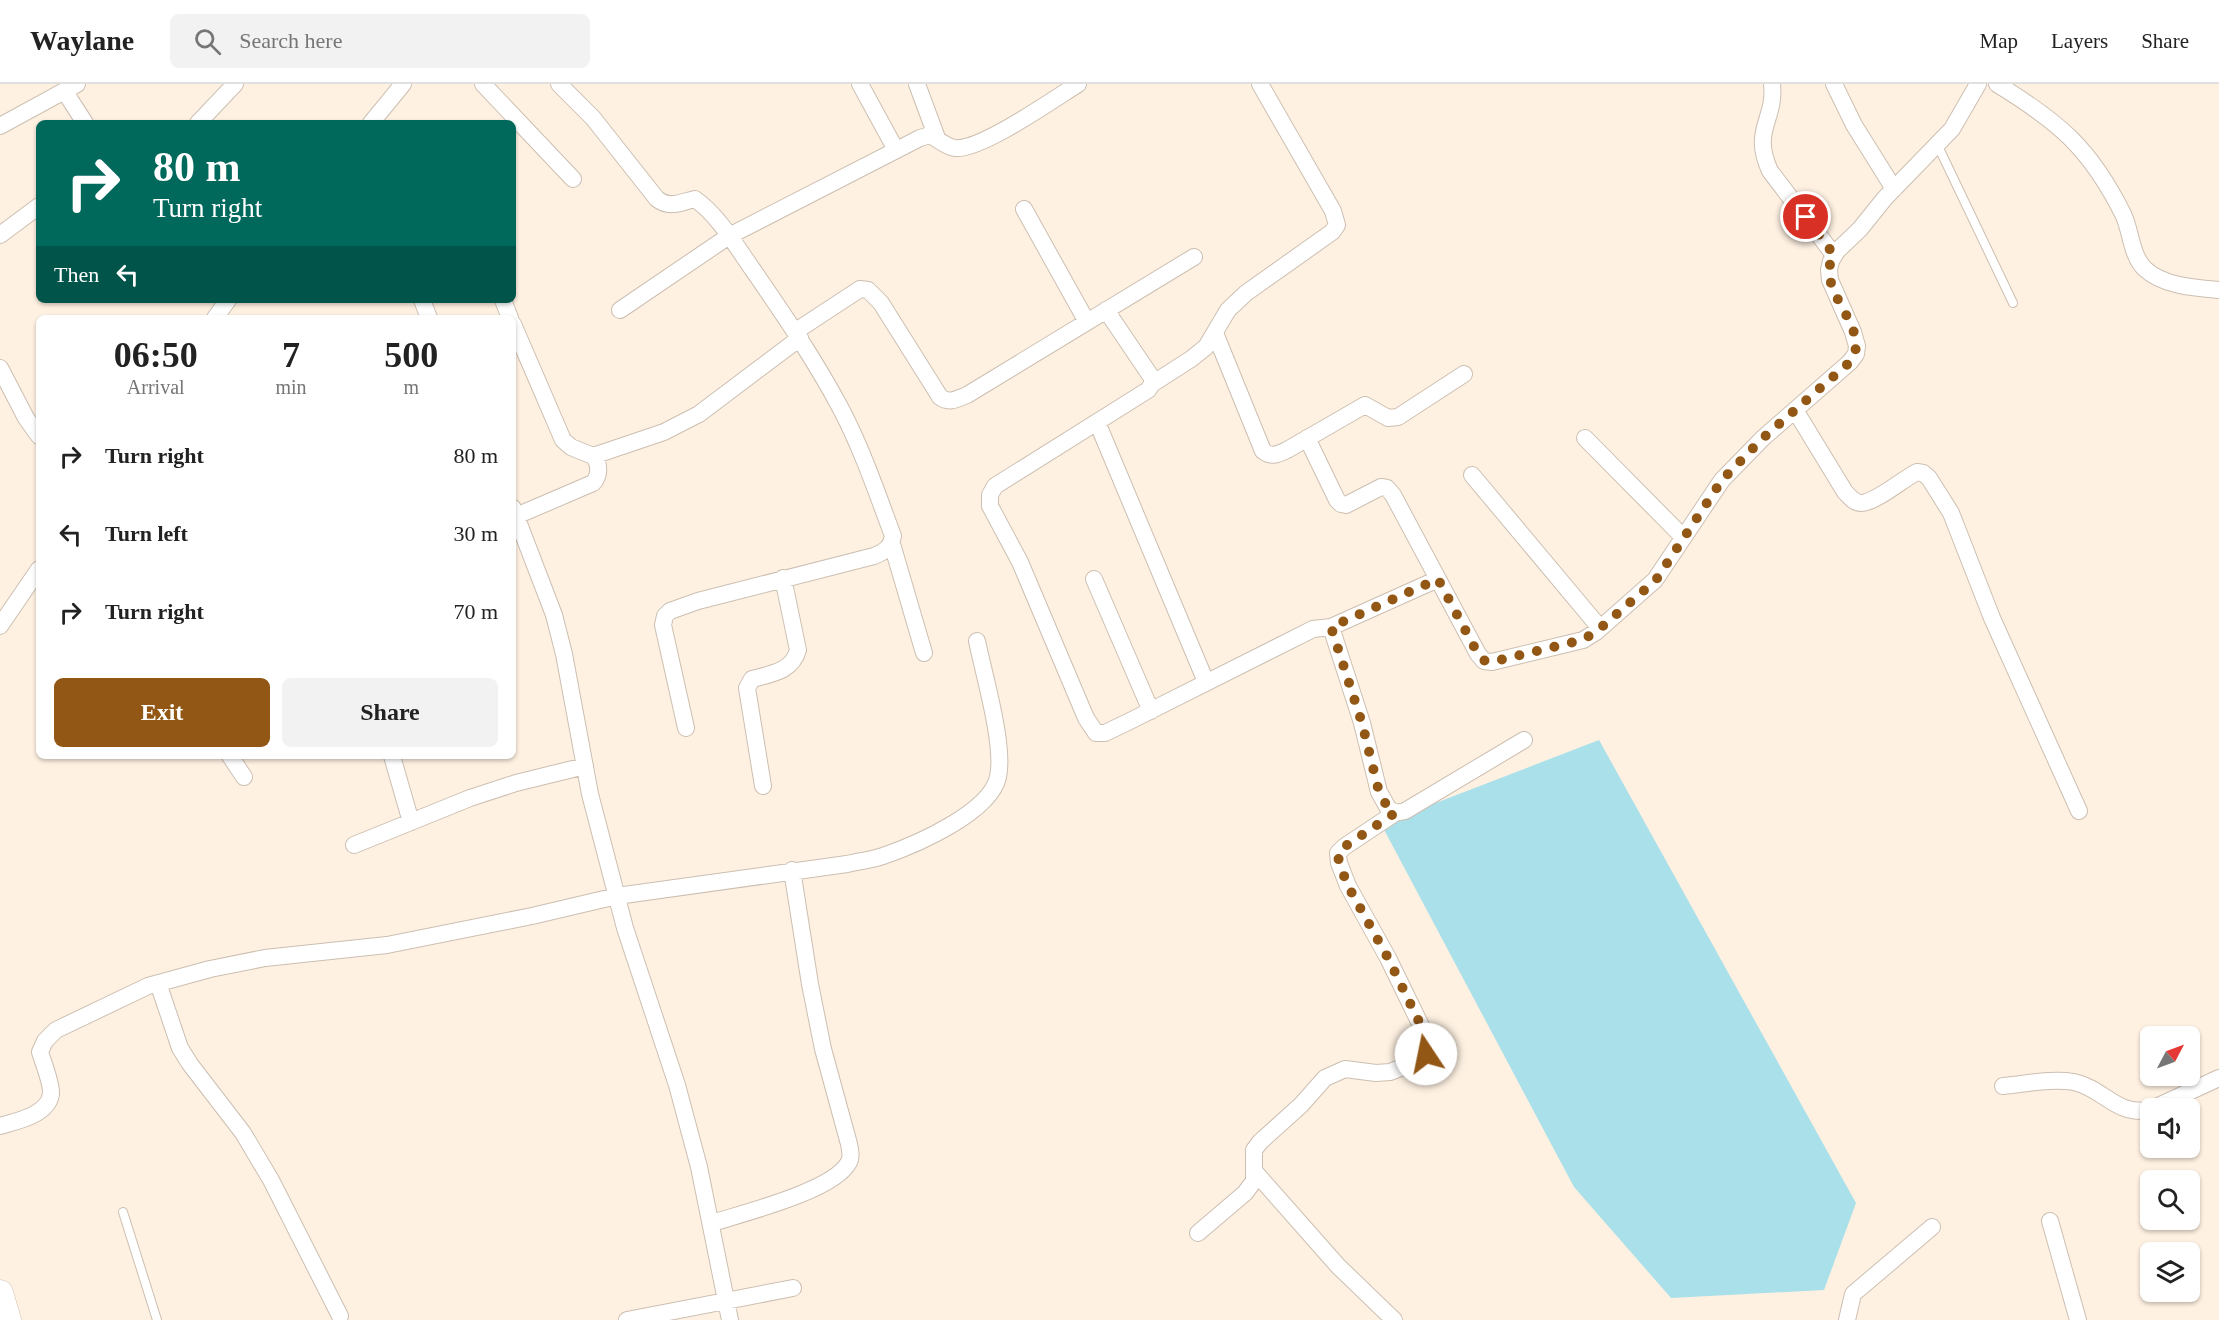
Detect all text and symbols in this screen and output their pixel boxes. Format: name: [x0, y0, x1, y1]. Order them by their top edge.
search box: [170, 14, 590, 68]
text: Waylane: [30, 25, 134, 56]
icon: search: [191, 25, 224, 58]
text: Search here: [239, 28, 342, 53]
text: Map: [1980, 29, 2018, 53]
text: Layers: [2051, 29, 2108, 53]
text: Share: [2141, 29, 2189, 53]
icon: right: [54, 144, 132, 222]
text: 80 m: [153, 144, 241, 190]
pin: [1780, 191, 1831, 242]
text: Turn right: [153, 193, 262, 223]
icon: arrive: [1789, 200, 1822, 233]
icon: left: [111, 258, 144, 291]
text: Then: [54, 262, 99, 287]
text: 06:50: [114, 335, 198, 375]
text: 7: [282, 335, 300, 375]
text: 500: [384, 335, 438, 375]
text: Arrival: [127, 376, 185, 398]
text: min: [275, 376, 307, 398]
text: m: [404, 376, 419, 398]
icon: right: [54, 440, 87, 473]
text: Turn right: [105, 443, 204, 468]
text: 80 m: [453, 443, 498, 468]
icon: left: [54, 518, 87, 551]
text: Turn left: [105, 521, 188, 546]
text: 30 m: [453, 521, 498, 546]
icon: right: [54, 596, 87, 629]
text: Turn right: [105, 599, 204, 624]
text: 70 m: [453, 599, 498, 624]
button: Exit: [54, 678, 270, 747]
button: Share: [282, 678, 498, 747]
position arrow: [1394, 1022, 1458, 1086]
north arrow: [2140, 1026, 2200, 1086]
map controls: [2140, 1026, 2200, 1302]
button: sound: [2140, 1098, 2200, 1158]
button: search: [2140, 1170, 2200, 1230]
button: layers: [2140, 1242, 2200, 1302]

